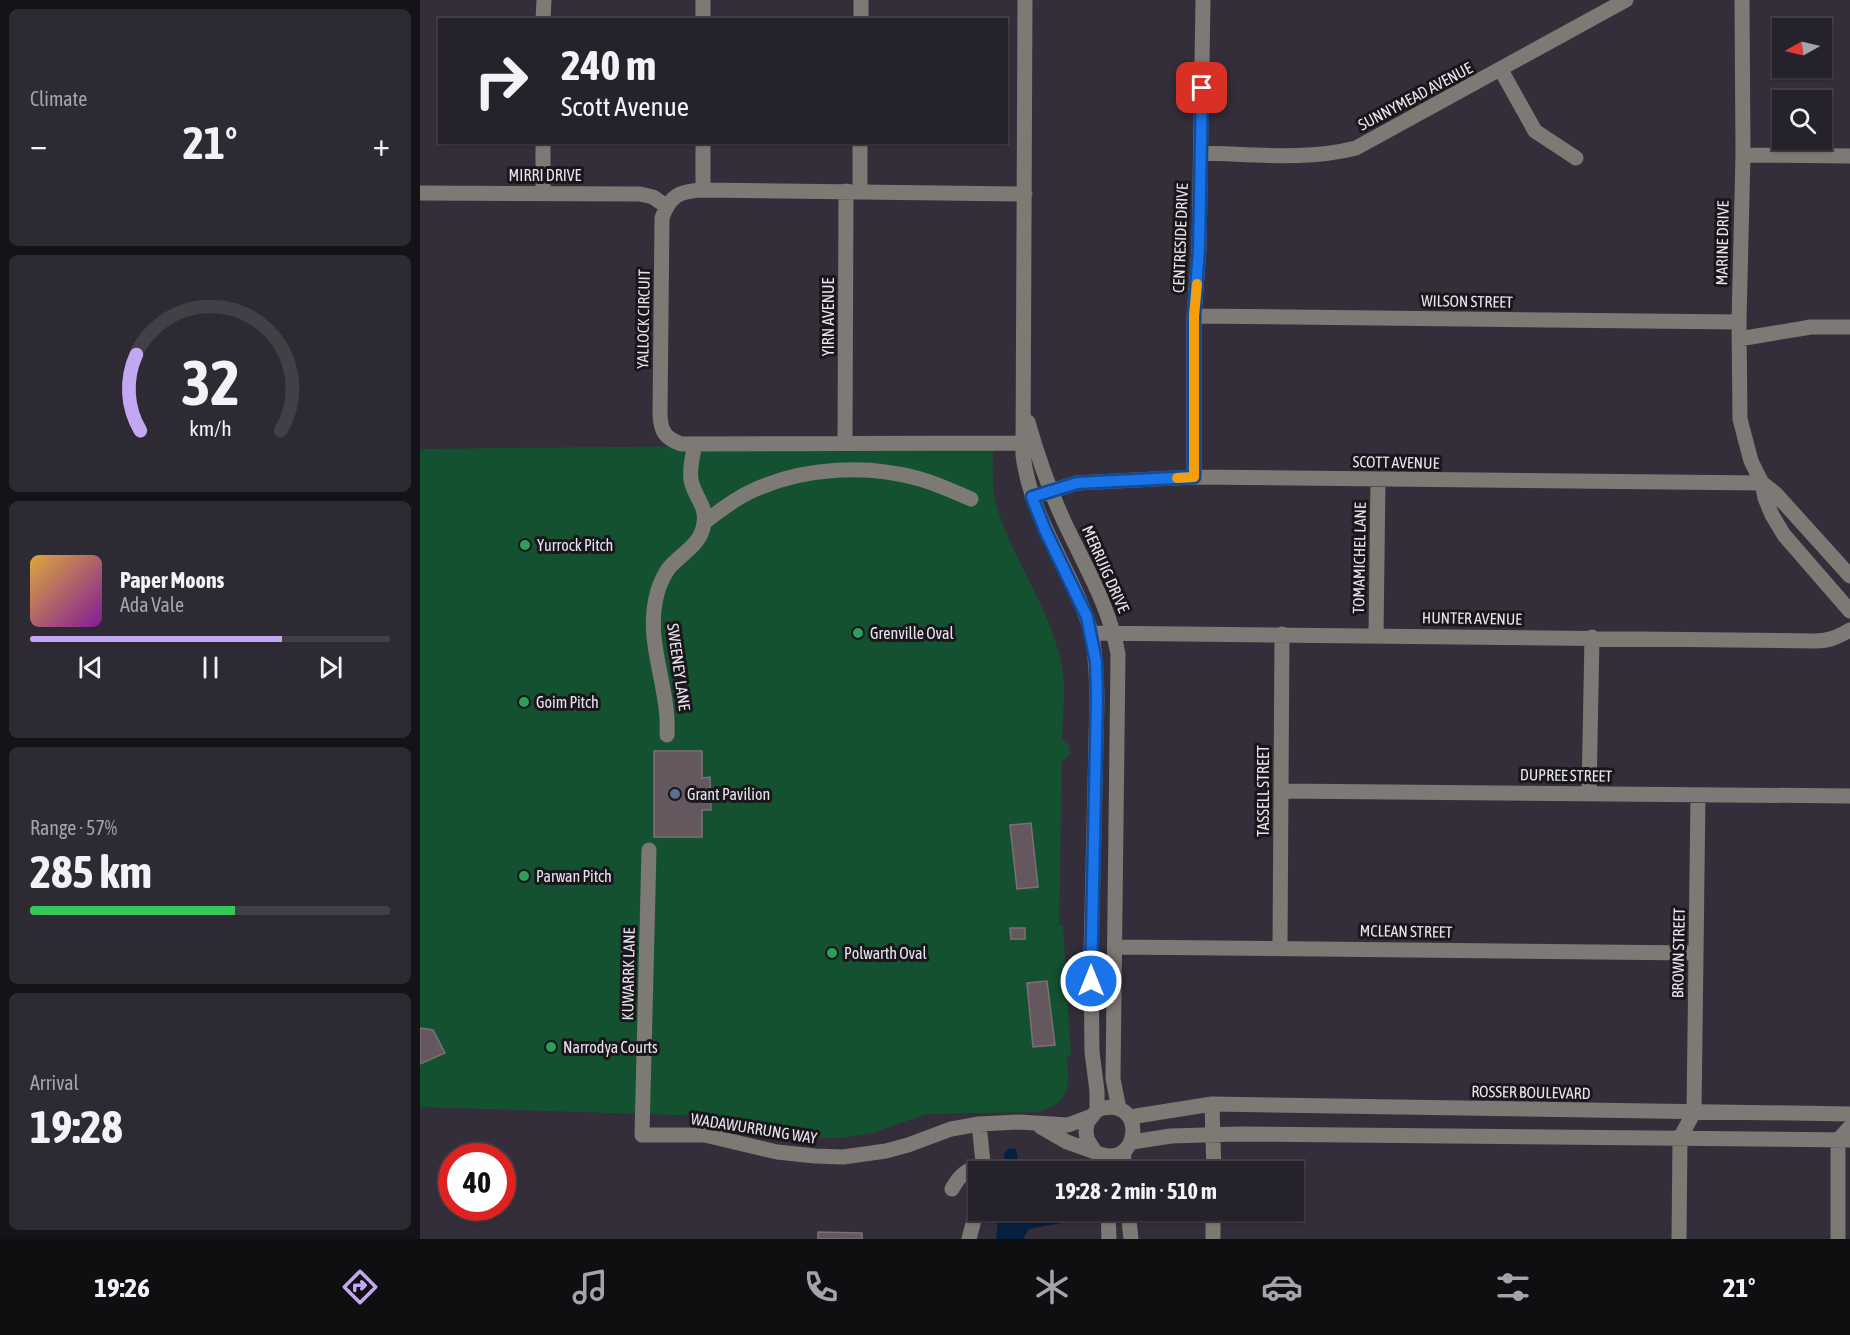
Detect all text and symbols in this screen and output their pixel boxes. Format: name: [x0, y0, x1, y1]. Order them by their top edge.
north arrow: [1772, 18, 1832, 78]
map controls: [1772, 18, 1832, 150]
text: 240 m: [561, 41, 656, 89]
icon: right: [462, 42, 540, 120]
street label: SUNNYMEAD AVENUE: [1355, 58, 1475, 134]
pin: [1176, 62, 1227, 113]
icon: arrive: [1185, 71, 1218, 104]
text: Climate: [30, 87, 87, 110]
button: search: [1772, 90, 1832, 150]
text: Scott Avenue: [561, 91, 689, 122]
text: 21°: [183, 117, 237, 169]
text: −: [30, 125, 47, 163]
text: +: [373, 125, 390, 163]
street label: MIRRI DRIVE: [509, 166, 582, 184]
street label: CENTRESIDE DRIVE: [1169, 183, 1191, 293]
street label: MARINE DRIVE: [1712, 200, 1732, 286]
street label: YALLOCK CIRCUIT: [633, 269, 653, 369]
street label: YIRN AVENUE: [819, 277, 837, 356]
street label: WILSON STREET: [1421, 291, 1513, 311]
text: 32: [181, 347, 239, 418]
text: km/h: [189, 416, 231, 441]
street label: SCOTT AVENUE: [1352, 452, 1440, 472]
street label: TOMAMICHEL LANE: [1349, 502, 1369, 614]
street label: MERRIJIG DRIVE: [1079, 523, 1133, 615]
place label: Yurrock Pitch: [537, 536, 613, 554]
marker: Yurrock Pitch: [518, 538, 532, 552]
text: Paper Moons: [120, 567, 224, 593]
text: Ada Vale: [120, 593, 184, 616]
street label: HUNTER AVENUE: [1422, 608, 1522, 628]
street label: SWEENEY LANE: [664, 622, 694, 712]
place label: Grenville Oval: [870, 624, 954, 642]
marker: Grenville Oval: [851, 626, 865, 640]
icon: previous: [74, 651, 107, 684]
icon: pause: [194, 651, 227, 684]
icon: next: [314, 651, 347, 684]
place label: Goim Pitch: [536, 693, 599, 711]
marker: Goim Pitch: [517, 695, 531, 709]
street label: TASSELL STREET: [1254, 745, 1272, 837]
street label: DUPREE STREET: [1520, 765, 1612, 785]
place label: Grant Pavilion: [687, 785, 770, 803]
marker: Grant Pavilion: [668, 787, 682, 801]
text: Range · 57%: [30, 816, 117, 839]
text: 285 km: [30, 846, 152, 898]
place label: Parwan Pitch: [536, 867, 612, 885]
marker: Parwan Pitch: [517, 869, 531, 883]
street label: BROWN STREET: [1668, 908, 1688, 998]
street label: MCLEAN STREET: [1359, 921, 1453, 941]
street label: KUWARRK LANE: [618, 927, 638, 1021]
place label: Polwarth Oval: [844, 944, 927, 962]
marker: Polwarth Oval: [825, 946, 839, 960]
position arrow: [1059, 949, 1123, 1013]
place label: Narrodya Courts: [563, 1038, 658, 1057]
marker: Narrodya Courts: [544, 1040, 558, 1054]
text: Arrival: [30, 1071, 79, 1094]
street label: ROSSER BOULEVARD: [1471, 1082, 1591, 1102]
text: 19:28: [30, 1101, 123, 1153]
street label: WADAWURRUNG WAY: [690, 1109, 819, 1147]
speed limit sign: 40: [438, 1143, 516, 1221]
text: 19:28 · 2 min · 510 m: [1055, 1178, 1217, 1204]
icon: directions: [339, 1266, 381, 1308]
icon: music: [569, 1266, 611, 1308]
icon: phone: [800, 1266, 842, 1308]
icon: climate: [1031, 1266, 1073, 1308]
icon: car: [1261, 1266, 1303, 1308]
icon: filters: [1492, 1266, 1534, 1308]
text: 19:26: [94, 1272, 150, 1303]
text: 21°: [1723, 1272, 1756, 1303]

